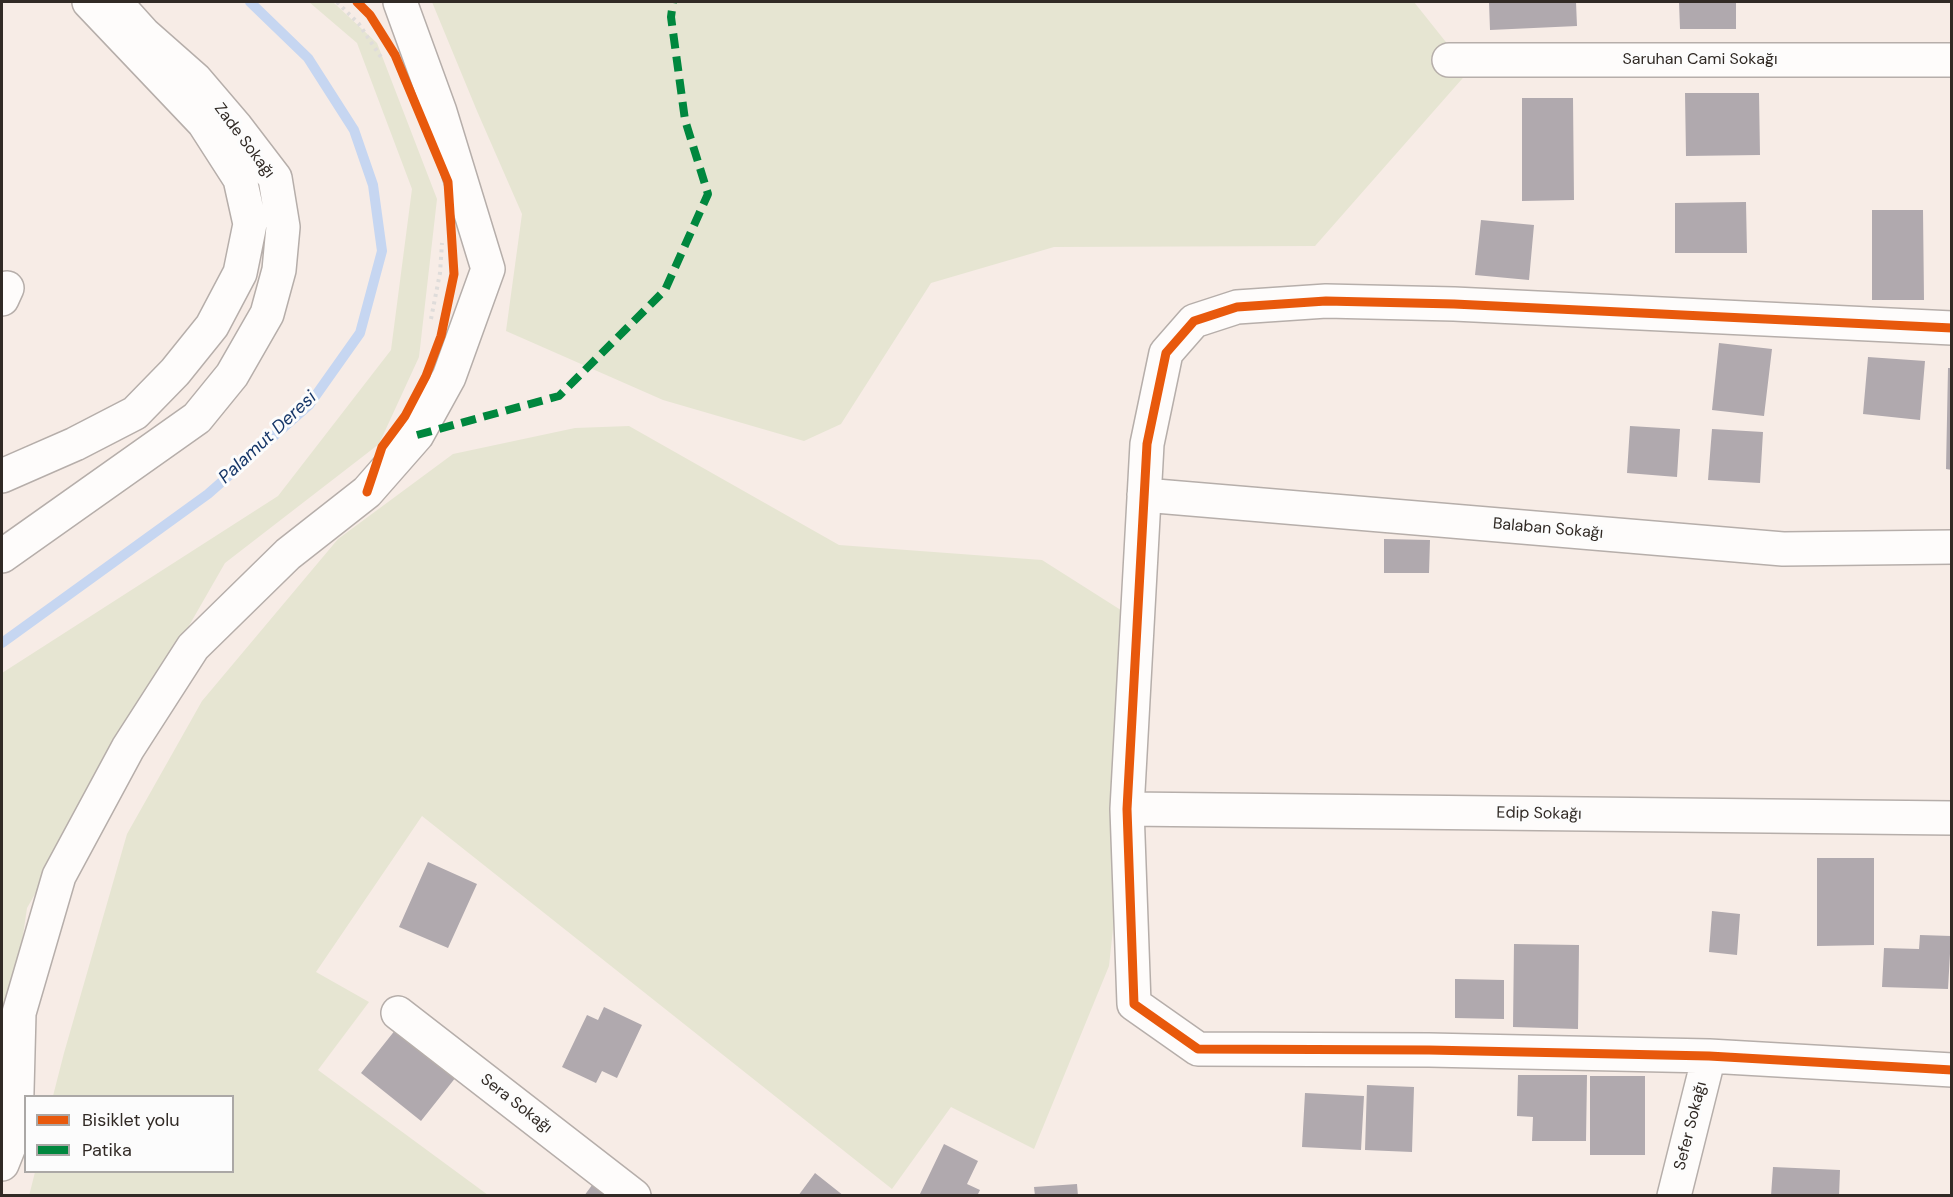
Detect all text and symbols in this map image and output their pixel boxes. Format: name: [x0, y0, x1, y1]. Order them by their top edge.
street label: Saruhan Cami Sokağı: [1623, 50, 1777, 70]
street label: Zade Sokağı: [210, 100, 278, 182]
water label: Palamut Deresi: [215, 387, 321, 489]
street label: Balaban Sokağı: [1492, 515, 1604, 543]
street label: Edip Sokağı: [1496, 804, 1582, 824]
street label: Sera Sokağı: [477, 1070, 555, 1138]
street label: Sefer Sokağı: [1671, 1080, 1711, 1172]
legend: [24, 1095, 234, 1173]
text: Bisiklet yolu: [82, 1108, 180, 1132]
text: Patika: [82, 1138, 132, 1162]

